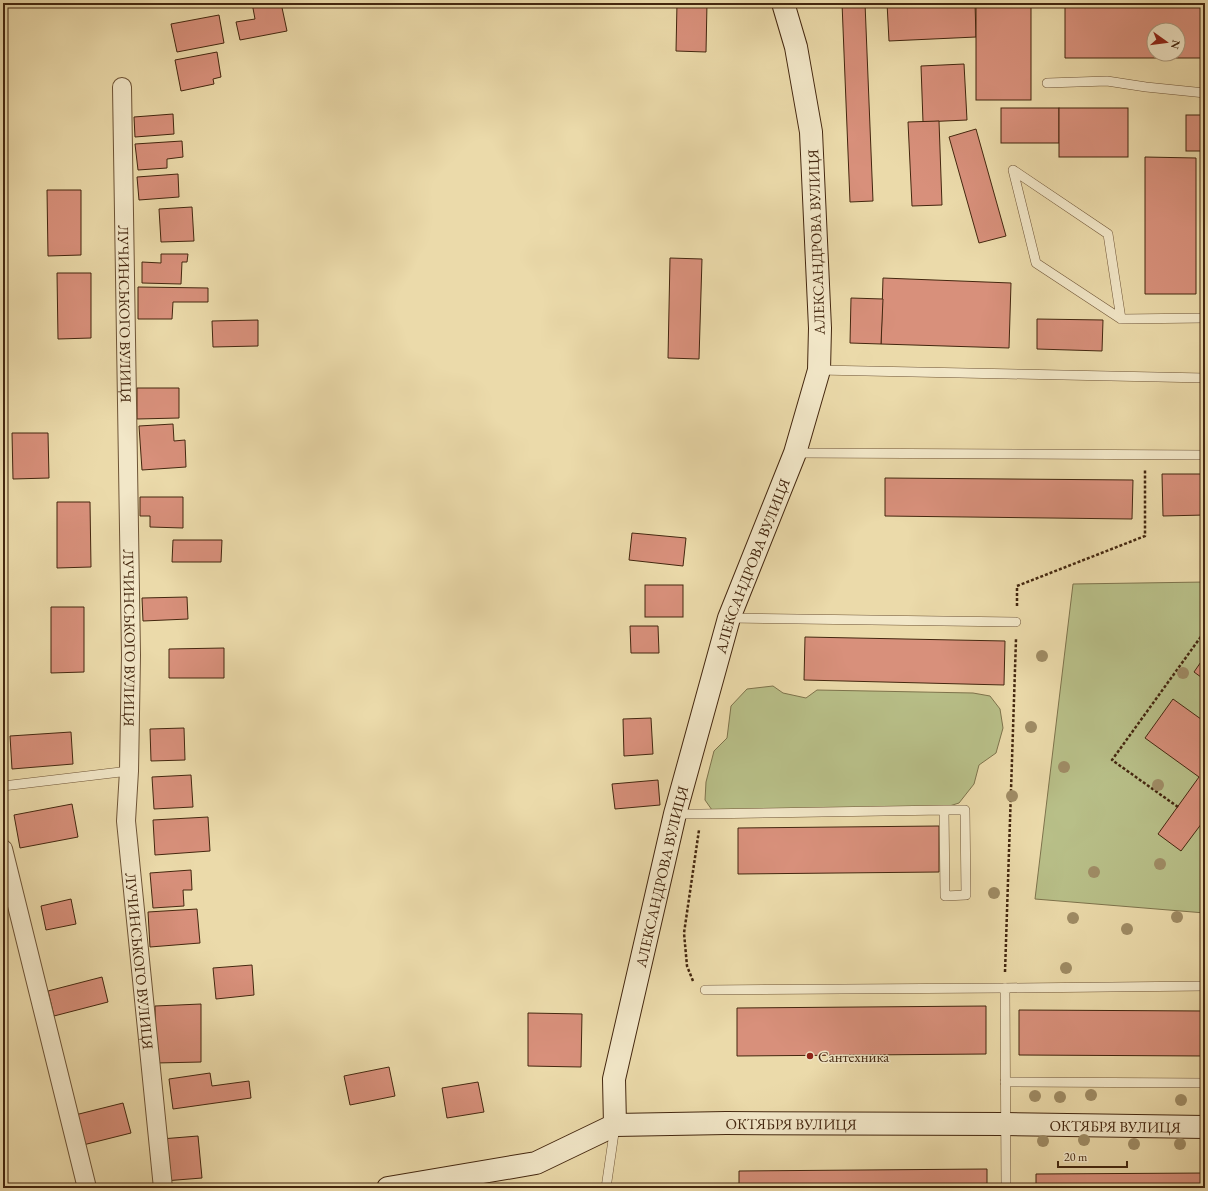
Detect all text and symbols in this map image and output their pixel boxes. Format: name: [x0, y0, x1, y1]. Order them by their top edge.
north arrow: [1146, 22, 1186, 62]
text: N: [1168, 38, 1184, 51]
street label: АЛЕКСАНДРОВА ВУЛИЦЯ: [803, 149, 829, 336]
street label: ЛУЧИНСЬКОГО ВУЛИЦЯ: [115, 225, 137, 403]
street label: АЛЕКСАНДРОВА ВУЛИЦЯ: [710, 475, 793, 656]
street label: ЛУЧИНСЬКОГО ВУЛИЦЯ: [120, 549, 141, 727]
street label: АЛЕКСАНДРОВА ВУЛИЦЯ: [630, 783, 692, 970]
street label: ЛУЧИНСЬКОГО ВУЛИЦЯ: [122, 872, 158, 1050]
place label: Сантехника: [818, 1047, 889, 1066]
marker: Сантехника: [805, 1051, 815, 1061]
street label: ОКТЯБРЯ ВУЛИЦЯ: [725, 1113, 857, 1133]
street label: ОКТЯБРЯ ВУЛИЦЯ: [1049, 1115, 1181, 1136]
scale bar: [1058, 1143, 1127, 1169]
text: 20 m: [1064, 1149, 1088, 1165]

